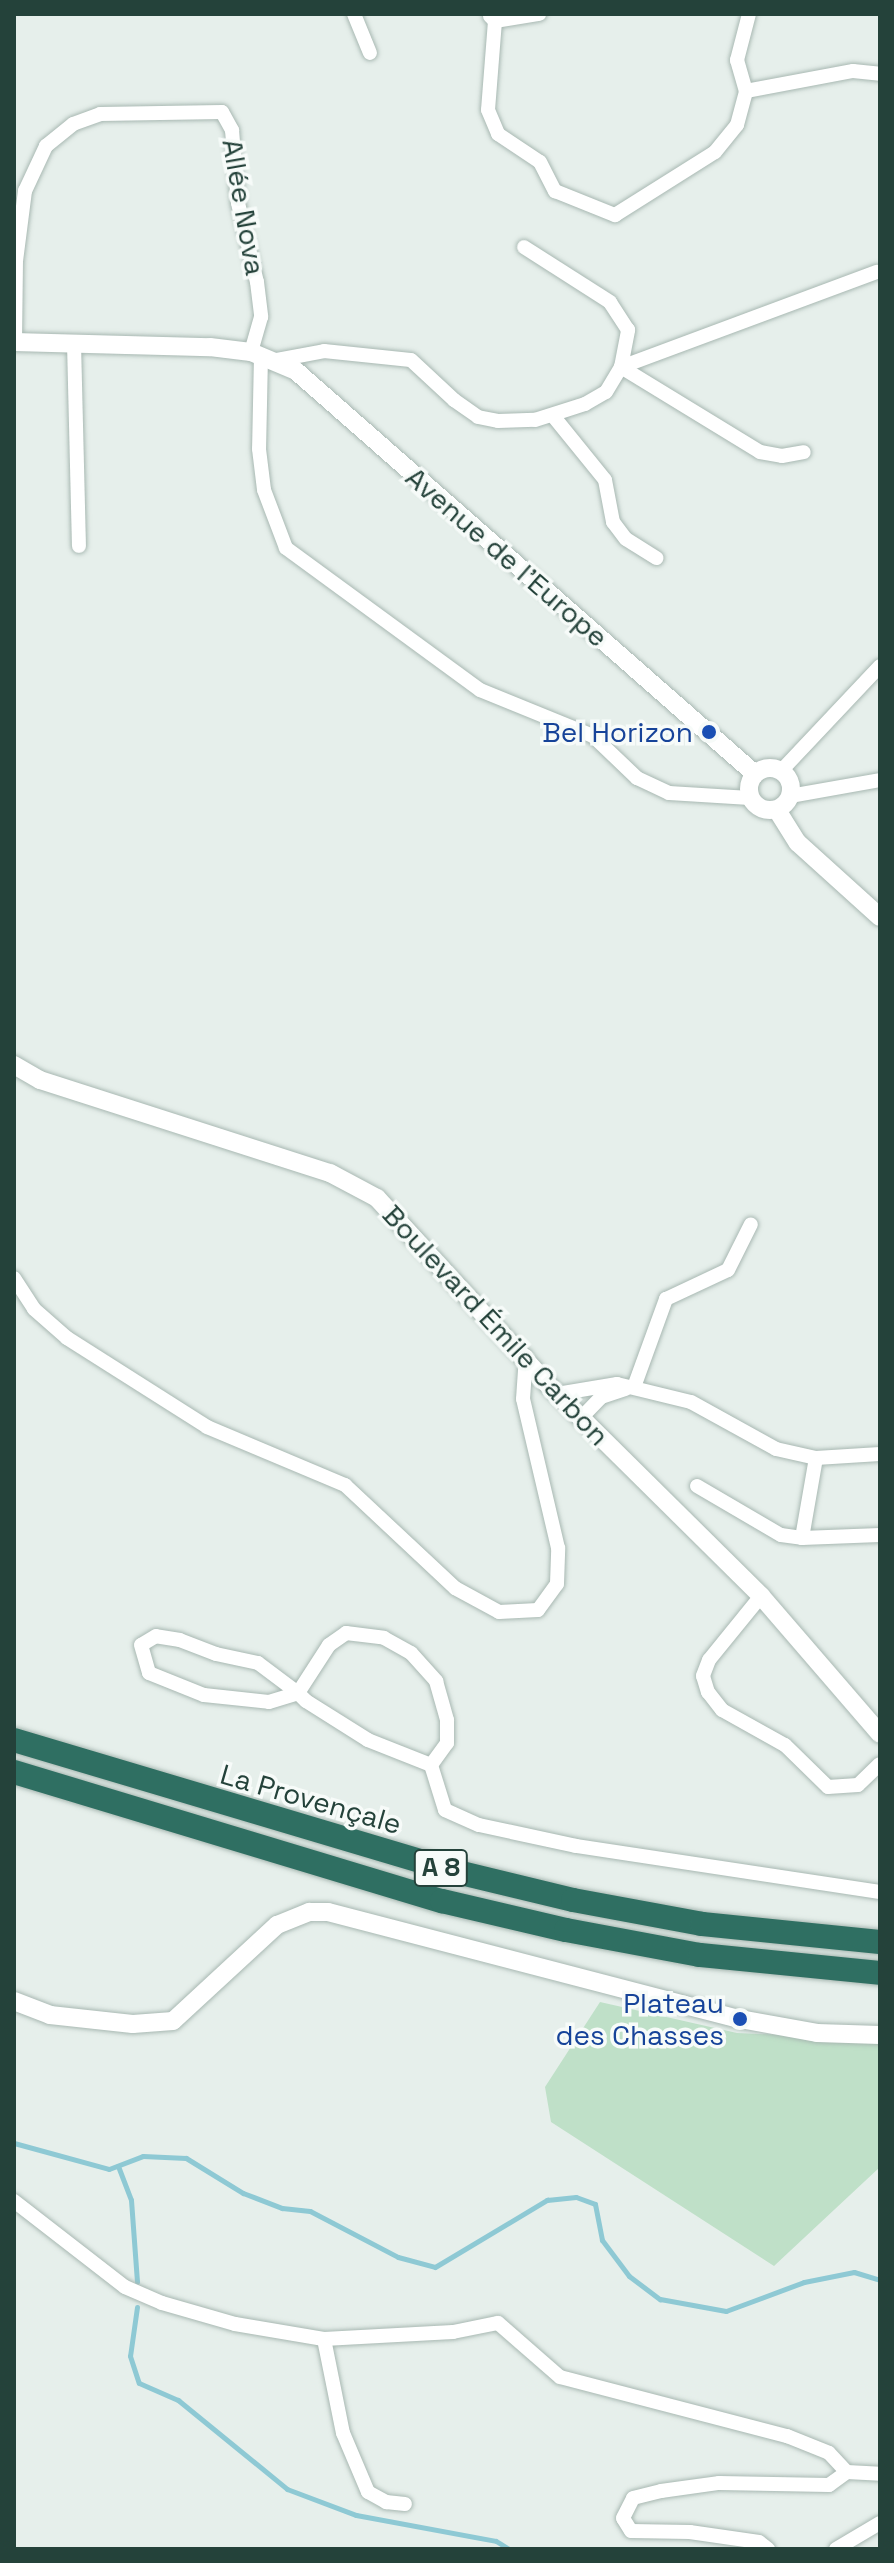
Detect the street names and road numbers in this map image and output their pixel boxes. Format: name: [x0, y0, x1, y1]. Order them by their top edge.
street label: Allée Nova: [215, 136, 273, 278]
street label: Avenue de l'Europe: [399, 460, 615, 654]
street label: Boulevard Émile Carbon: [376, 1198, 616, 1452]
street label: La Provençale: [217, 1757, 405, 1841]
road number: A 8: [413, 1846, 469, 1890]

